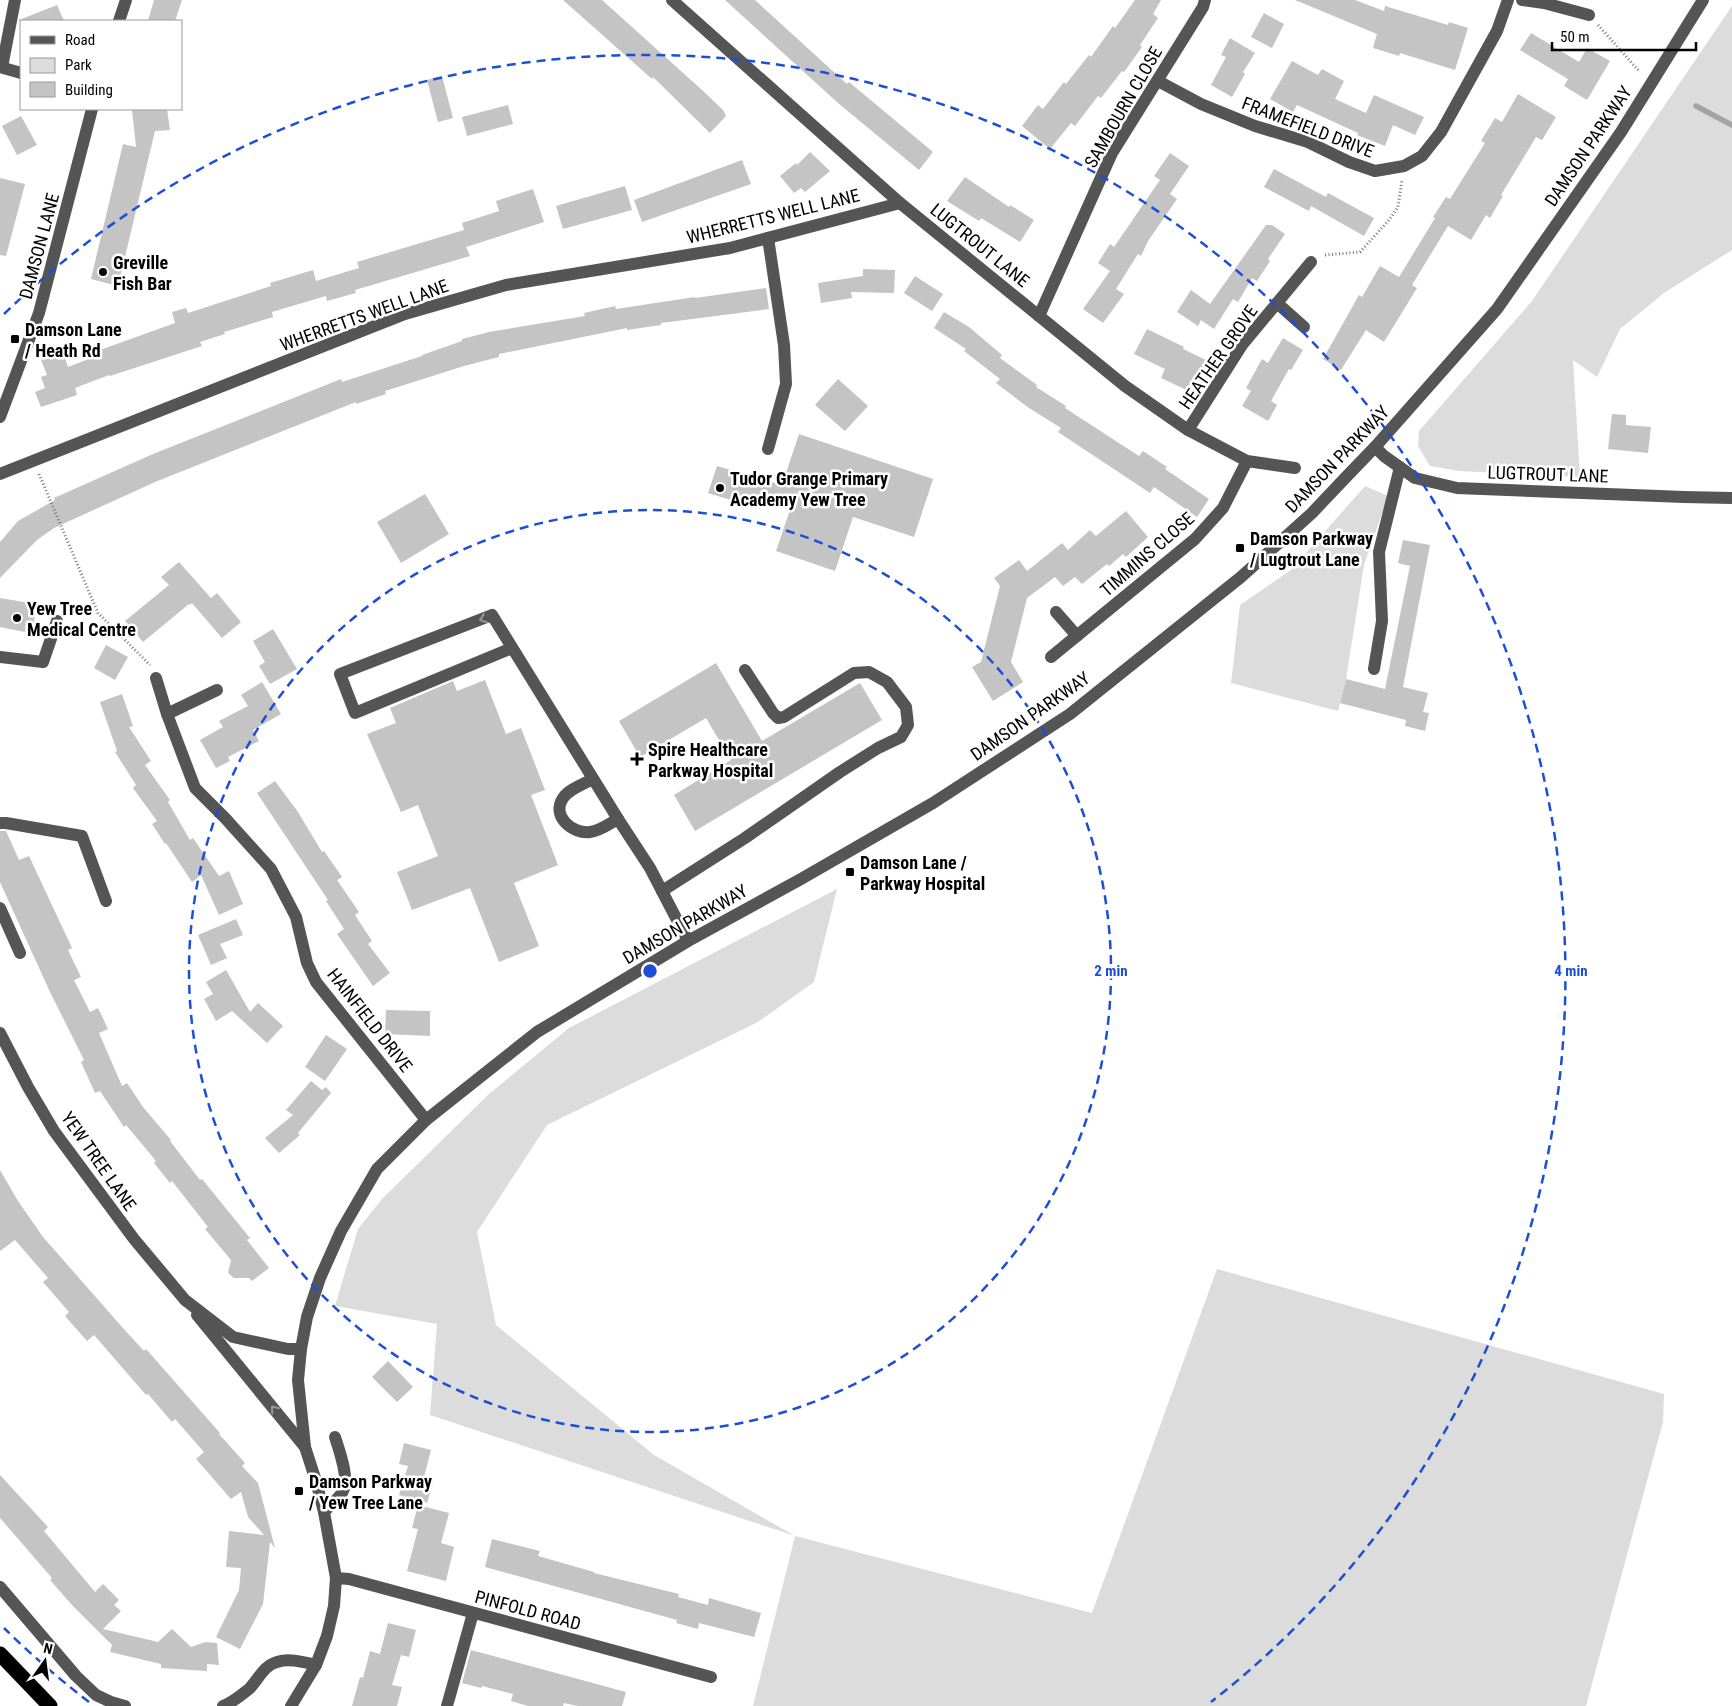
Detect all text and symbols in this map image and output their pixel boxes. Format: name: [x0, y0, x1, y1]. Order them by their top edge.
legend: [20, 20, 182, 110]
scale bar: [1552, 20, 1696, 52]
text: 50 m: [1560, 28, 1590, 46]
text: Road: [65, 31, 95, 49]
street label: SAMBOURN CLOSE: [1080, 43, 1166, 171]
text: Park: [65, 56, 92, 74]
text: Building: [65, 81, 113, 99]
street label: DAMSON PARKWAY: [1540, 81, 1636, 210]
street label: FRAMEFIELD DRIVE: [1239, 92, 1377, 162]
street label: WHERRETTS WELL LANE: [684, 184, 862, 248]
street label: DAMSON LANE: [15, 191, 63, 301]
street label: LUGTROUT LANE: [926, 199, 1034, 291]
place label: Greville Fish Bar: [113, 252, 172, 294]
marker: Greville Fish Bar: [97, 266, 109, 278]
street label: WHERRETTS WELL LANE: [277, 275, 451, 355]
street label: HEATHER GROVE: [1174, 301, 1262, 413]
place label: Damson Lane / Heath Rd: [24, 319, 122, 361]
marker: Damson Lane / Heath Rd: [9, 333, 21, 345]
street label: DAMSON PARKWAY: [1281, 401, 1394, 517]
street label: LUGTROUT LANE: [1487, 461, 1609, 487]
place label: Tudor Grange Primary Academy Yew Tree: [730, 468, 888, 510]
marker: Tudor Grange Primary Academy Yew Tree: [714, 482, 726, 494]
street label: TIMMINS CLOSE: [1096, 508, 1198, 600]
place label: Damson Parkway / Lugtrout Lane: [1249, 528, 1373, 570]
marker: Damson Parkway / Lugtrout Lane: [1234, 542, 1246, 554]
place label: Yew Tree Medical Centre: [27, 598, 136, 640]
marker: Yew Tree Medical Centre: [11, 612, 23, 624]
one-way arrow: [479, 612, 488, 623]
street label: DAMSON PARKWAY: [966, 667, 1094, 765]
place label: Spire Healthcare Parkway Hospital: [648, 739, 773, 781]
marker: Spire Healthcare Parkway Hospital: [630, 752, 644, 766]
place label: Damson Lane / Parkway Hospital: [860, 852, 985, 894]
marker: Damson Lane / Parkway Hospital: [844, 866, 856, 878]
street label: DAMSON PARKWAY: [619, 880, 751, 968]
centre of rings: [641, 962, 659, 980]
text: 2 min: [1094, 962, 1128, 980]
text: 4 min: [1554, 962, 1588, 980]
street label: HAINFIELD DRIVE: [323, 964, 417, 1076]
street label: YEW TREE LANE: [57, 1107, 141, 1215]
one-way arrow: [270, 1406, 279, 1415]
place label: Damson Parkway / Yew Tree Lane: [308, 1471, 432, 1513]
marker: Damson Parkway / Yew Tree Lane: [293, 1485, 305, 1497]
street label: PINFOLD ROAD: [473, 1586, 583, 1634]
north arrow: [20, 1636, 70, 1686]
text: N: [42, 1640, 54, 1657]

